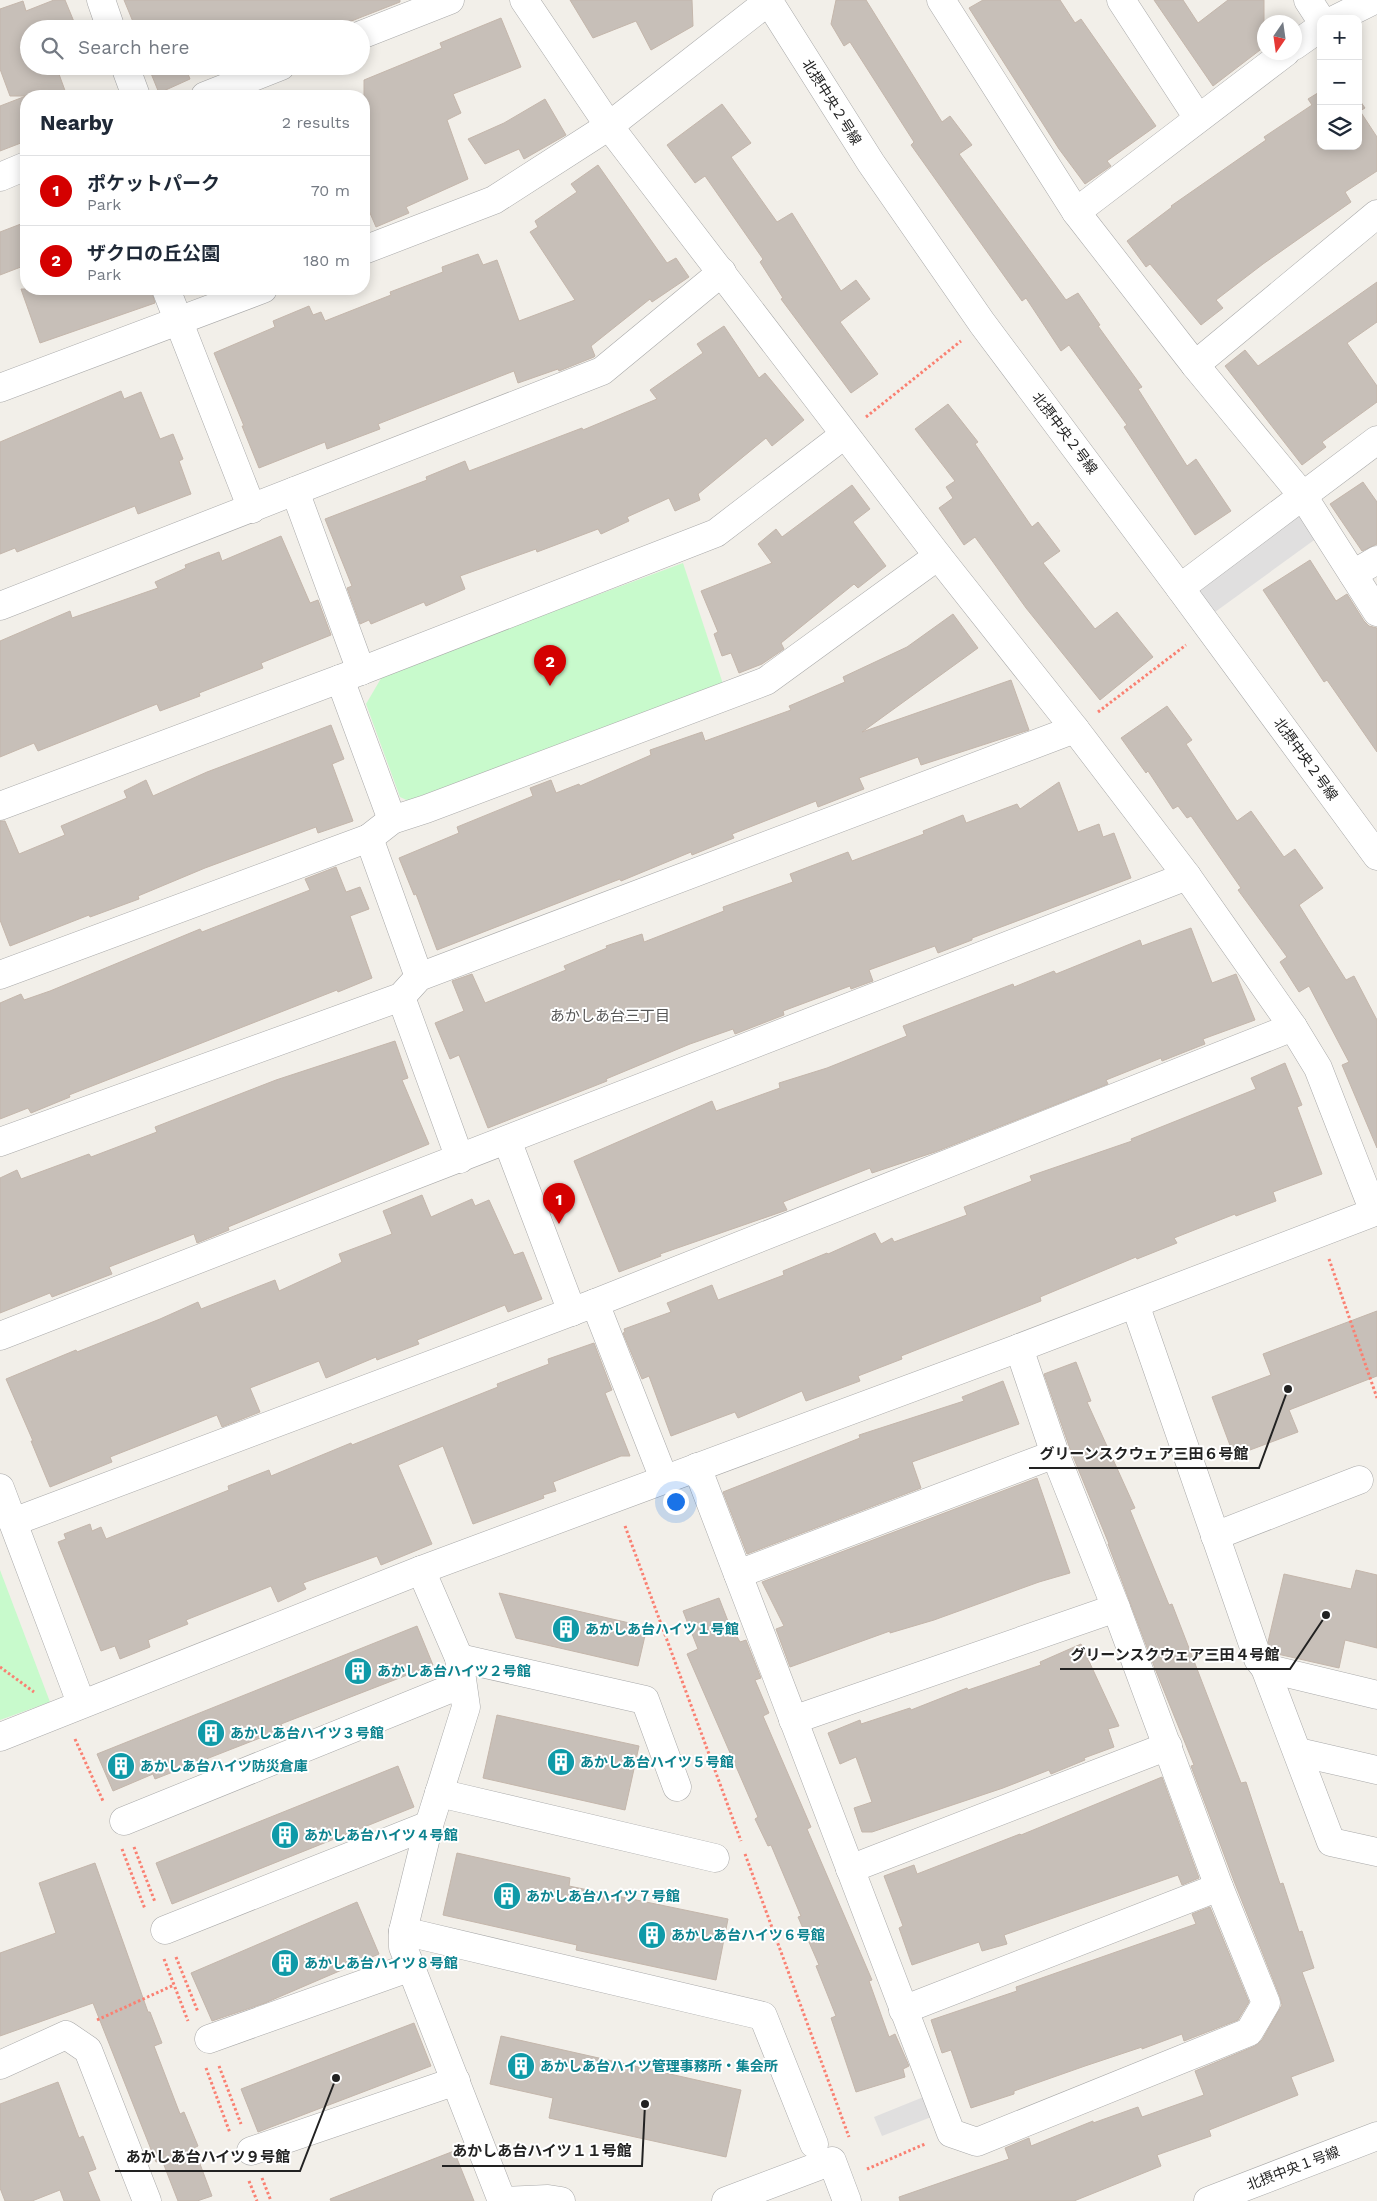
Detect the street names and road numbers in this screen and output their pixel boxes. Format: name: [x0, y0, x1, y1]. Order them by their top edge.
street label: 北摂中央２号線: [799, 56, 865, 148]
street label: 北摂中央２号線: [1029, 389, 1101, 477]
street label: 北摂中央２号線: [1271, 715, 1341, 803]
street label: 北摂中央１号線: [1244, 2143, 1342, 2193]

